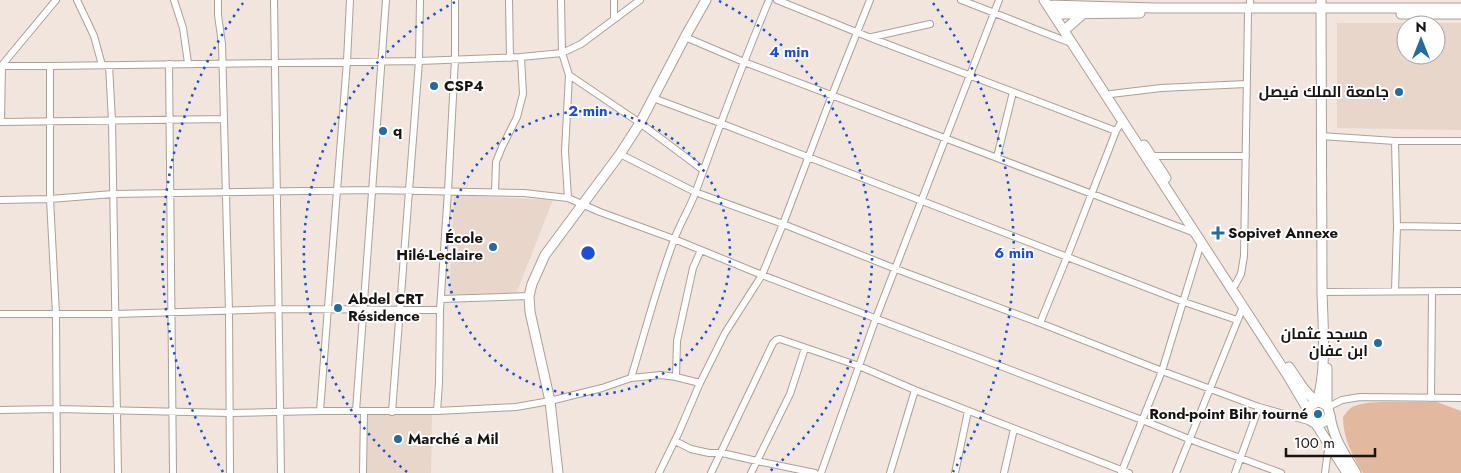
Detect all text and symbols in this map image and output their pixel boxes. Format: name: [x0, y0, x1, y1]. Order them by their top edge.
north arrow: [1396, 15, 1446, 65]
text: N: [1415, 17, 1427, 37]
text: 4 min: [769, 41, 809, 63]
place label: CSP4: [444, 75, 484, 97]
marker: CSP4: [428, 80, 440, 92]
place label: جامعة الملك فيصل: [1259, 81, 1389, 103]
marker: جامعة الملك فيصل: [1393, 86, 1405, 98]
text: 2 min: [568, 100, 608, 122]
place label: q: [393, 120, 402, 142]
marker: q: [377, 125, 389, 137]
place label: Sopivet Annexe: [1228, 222, 1339, 244]
place label: École Hilé-Leclaire: [396, 227, 483, 266]
marker: Sopivet Annexe: [1212, 227, 1224, 239]
marker: École Hilé-Leclaire: [487, 241, 499, 253]
text: 6 min: [994, 242, 1034, 264]
centre of rings: [579, 244, 597, 262]
place label: Abdel CRT Résidence: [347, 288, 424, 327]
marker: Abdel CRT Résidence: [332, 302, 344, 314]
place label: مسجد عثمان ابن عفان: [1281, 323, 1368, 362]
marker: مسجد عثمان ابن عفان: [1372, 337, 1384, 349]
place label: Rond-point Bihr tourné: [1149, 403, 1308, 425]
marker: Rond-point Bihr tourné: [1312, 408, 1324, 420]
scale bar: [1286, 426, 1375, 458]
place label: Marché a Mil: [408, 428, 499, 450]
text: 100 m: [1294, 432, 1335, 454]
marker: Marché a Mil: [392, 433, 404, 445]

